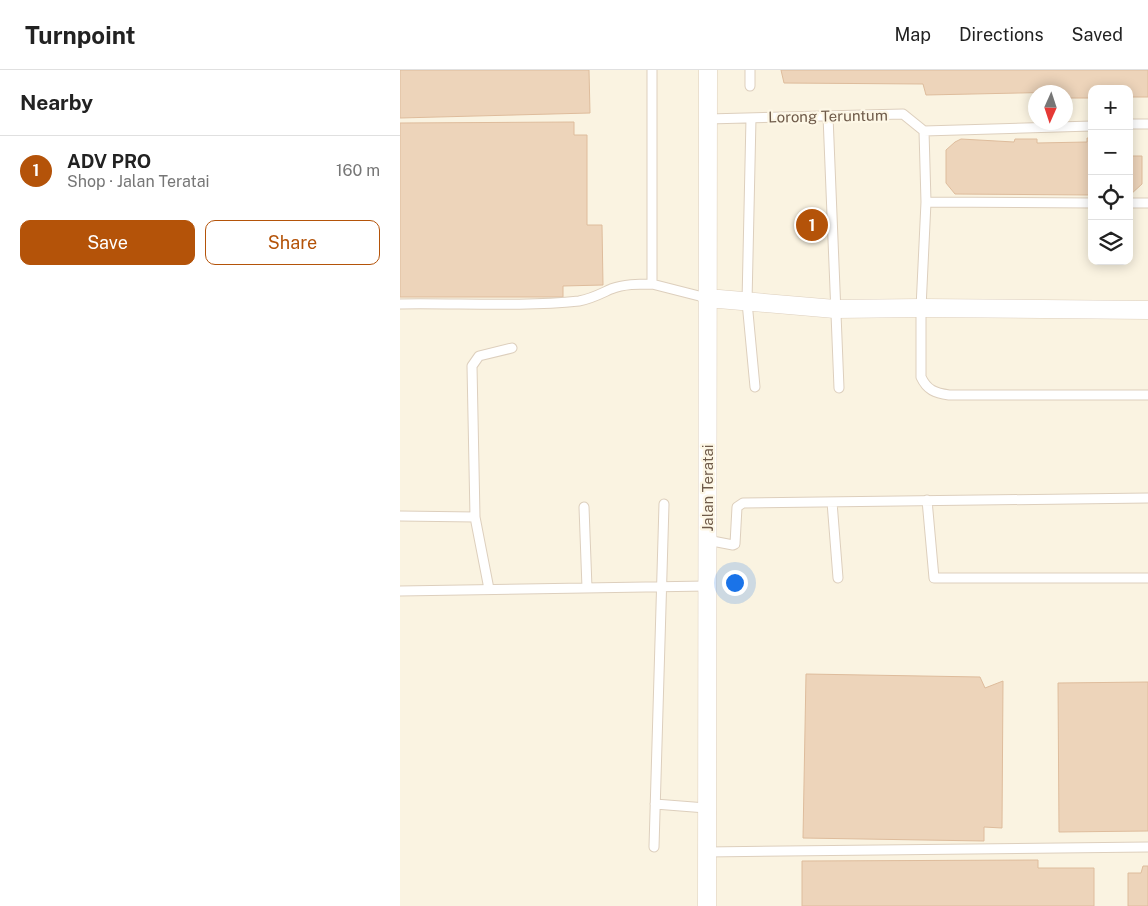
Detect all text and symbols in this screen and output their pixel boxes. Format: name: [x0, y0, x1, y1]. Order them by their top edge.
text: Turnpoint: [25, 21, 135, 49]
text: Map: [894, 24, 931, 45]
text: Directions: [959, 24, 1044, 45]
text: Saved: [1072, 24, 1123, 45]
north arrow: [1028, 85, 1073, 130]
map controls: [1088, 85, 1133, 265]
button: +: [1088, 85, 1133, 130]
text: Nearby: [20, 90, 93, 115]
street label: Lorong Teruntum: [768, 106, 888, 126]
button: −: [1088, 130, 1133, 175]
text: ADV PRO: [67, 150, 151, 172]
text: 1: [33, 161, 39, 180]
text: 160 m: [336, 161, 380, 180]
text: Shop · Jalan Teratai: [67, 172, 209, 191]
button: locate: [1088, 175, 1133, 220]
pin: 1: [796, 206, 828, 244]
button: Save: [20, 220, 195, 265]
button: Share: [205, 220, 380, 265]
button: layers: [1088, 220, 1133, 265]
street label: Jalan Teratai: [699, 445, 716, 531]
your location: [722, 570, 748, 596]

